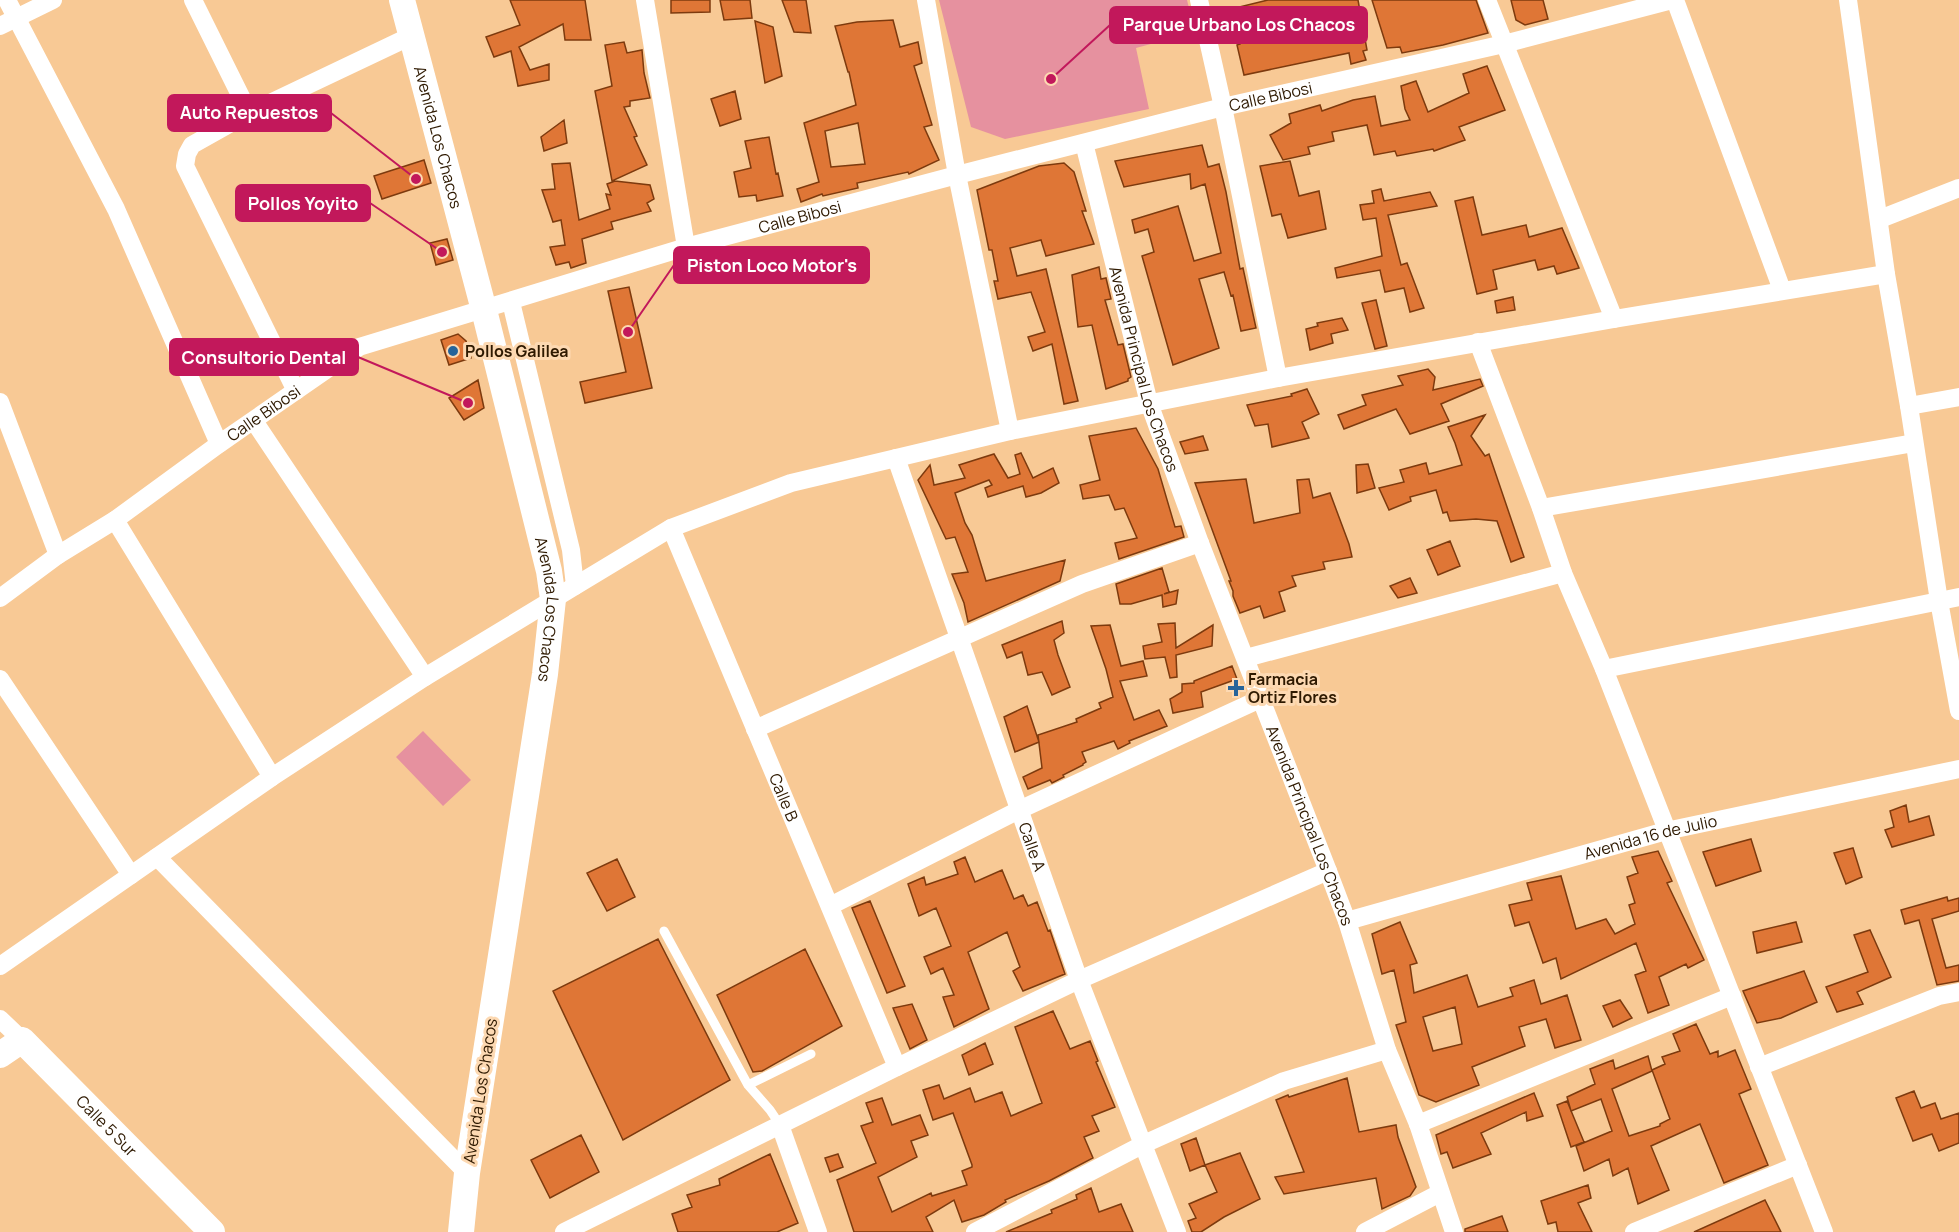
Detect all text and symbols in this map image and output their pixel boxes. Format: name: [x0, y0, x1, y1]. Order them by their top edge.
callout: Parque Urbano Los Chacos: [1110, 7, 1367, 43]
text: Parque Urbano Los Chacos: [1123, 12, 1356, 36]
street label: Avenida Los Chacos: [409, 64, 468, 211]
street label: Calle Bibosi: [1227, 76, 1315, 116]
callout: Auto Repuestos: [168, 95, 331, 131]
text: Auto Repuestos: [180, 100, 319, 124]
callout: Pollos Yoyito: [236, 185, 370, 221]
text: Pollos Yoyito: [248, 191, 358, 215]
street label: Calle Bibosi: [756, 195, 844, 238]
callout: Piston Loco Motor's: [674, 247, 869, 283]
text: Piston Loco Motor's: [687, 253, 857, 277]
street label: Avenida Principal Los Chacos: [1104, 264, 1184, 475]
callout: Consultorio Dental: [170, 339, 358, 375]
place label: Pollos Galilea: [465, 340, 569, 362]
marker: Pollos Galilea: [446, 344, 460, 358]
text: Consultorio Dental: [182, 345, 346, 369]
street label: Calle Bibosi: [222, 380, 305, 446]
street label: Avenida Los Chacos: [530, 534, 564, 684]
place label: Farmacia Ortiz Flores: [1248, 668, 1337, 708]
marker: Farmacia Ortiz Flores: [1229, 681, 1243, 695]
street label: Avenida Principal Los Chacos: [1261, 722, 1359, 929]
street label: Calle B: [764, 770, 804, 825]
street label: Avenida 16 de Julio: [1581, 810, 1719, 865]
street label: Calle A: [1014, 819, 1051, 874]
street label: Avenida Los Chacos: [458, 1017, 502, 1165]
street label: Calle 5 Sur: [71, 1090, 142, 1161]

